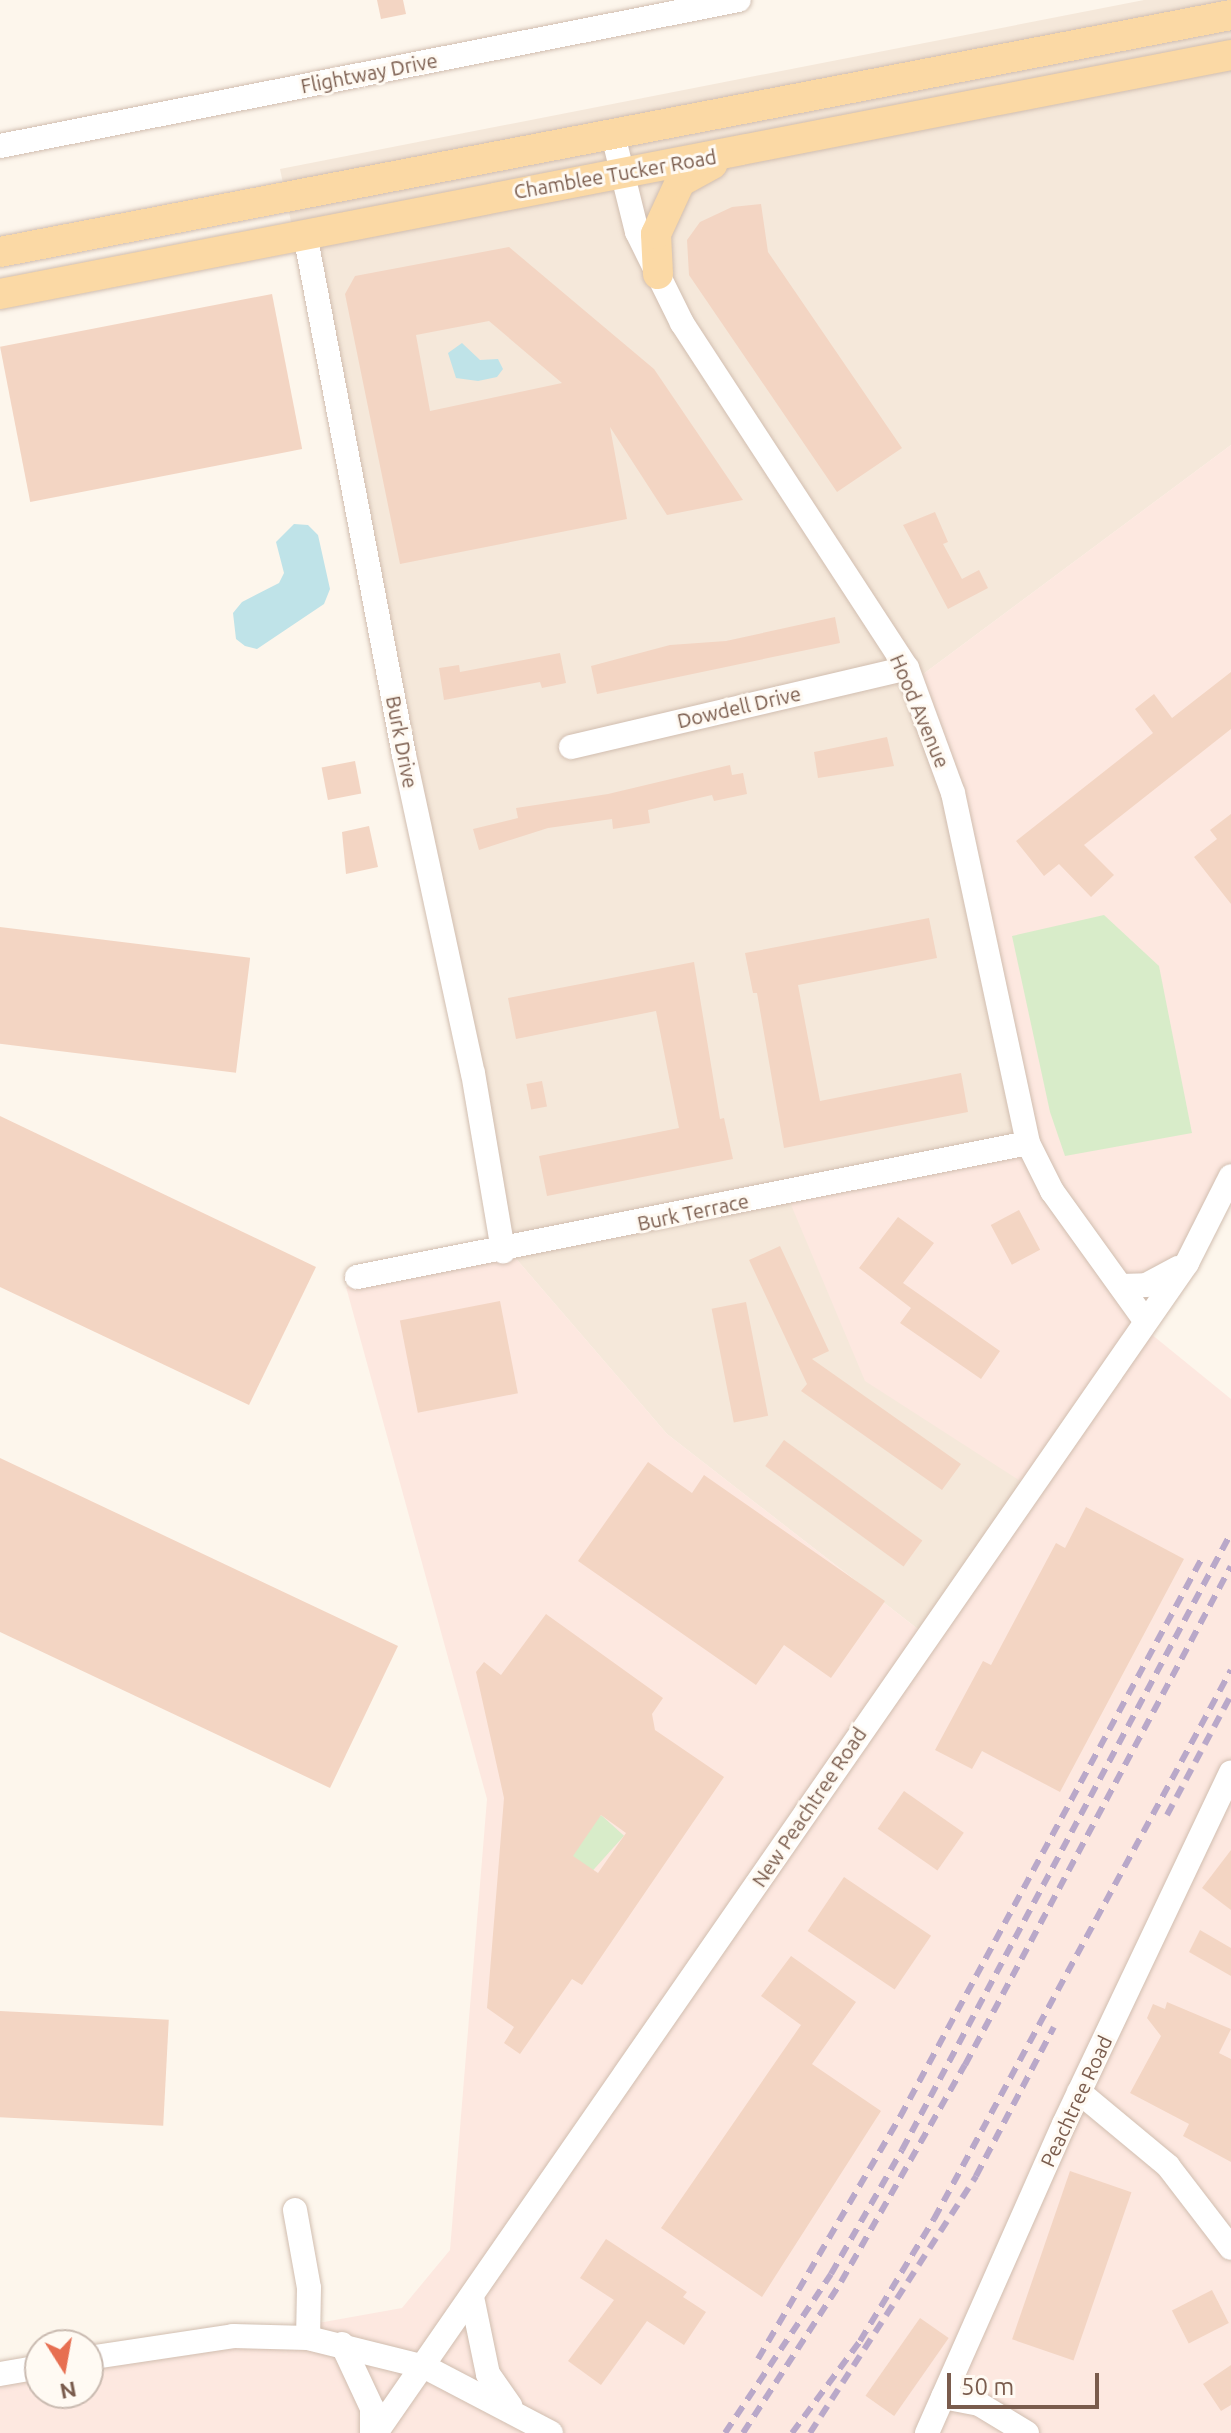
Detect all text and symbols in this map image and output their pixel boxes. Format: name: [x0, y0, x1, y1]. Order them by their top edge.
street label: Flightway Drive: [299, 48, 439, 98]
street label: Chamblee Tucker Road: [512, 144, 718, 204]
street label: Hood Avenue: [885, 651, 955, 771]
street label: Dowdell Drive: [675, 681, 803, 733]
street label: Burk Drive: [381, 694, 423, 790]
street label: Burk Terrace: [635, 1188, 751, 1236]
street label: New Peachtree Road: [747, 1723, 871, 1891]
street label: Peachtree Road: [1035, 2032, 1117, 2170]
north arrow: [24, 2329, 104, 2409]
scale bar: [951, 2357, 1103, 2407]
text: 50 m: [961, 2373, 1014, 2400]
text: N: [58, 2377, 79, 2405]

